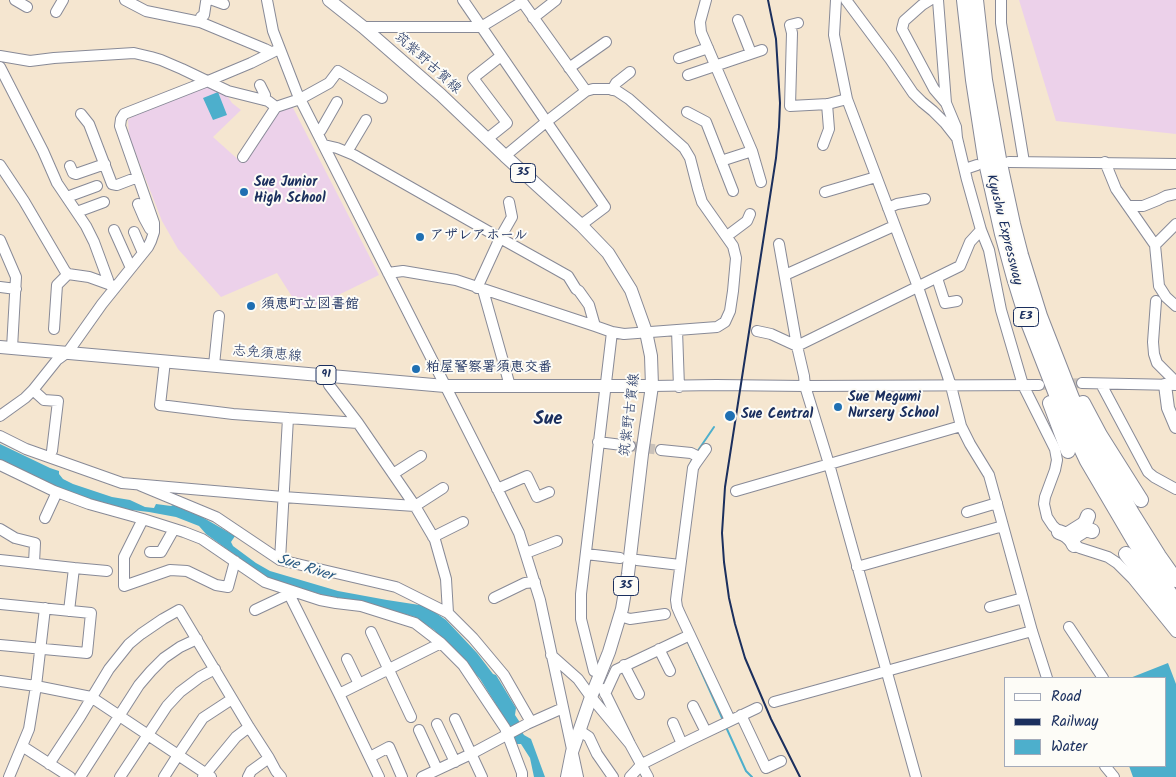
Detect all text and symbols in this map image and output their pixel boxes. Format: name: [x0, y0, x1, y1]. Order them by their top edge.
street label: 筑紫野古賀線: [390, 30, 464, 98]
road number: 35: [510, 164, 536, 182]
street label: Kyushu Expressway: [981, 173, 1025, 287]
place label: Sue Junior High School: [254, 176, 326, 208]
marker: Sue Junior High School: [238, 186, 250, 198]
place label: アザレアホール: [430, 229, 528, 245]
marker: アザレアホール: [414, 231, 426, 243]
place label: 須恵町立図書館: [261, 298, 359, 314]
marker: 須恵町立図書館: [245, 300, 257, 312]
road number: E3: [1014, 308, 1038, 326]
street label: 志免須恵線: [231, 344, 303, 366]
place label: 粕屋警察署須恵交番: [426, 361, 552, 377]
marker: 粕屋警察署須恵交番: [410, 363, 422, 375]
road number: 91: [316, 366, 336, 384]
street label: 筑紫野古賀線: [618, 372, 644, 458]
place label: Sue Megumi Nursery School: [848, 391, 939, 424]
marker: Sue Megumi Nursery School: [832, 401, 844, 413]
place label: Sue Central: [741, 408, 813, 424]
marker: Sue Central: [723, 409, 737, 423]
district label: Sue: [534, 410, 562, 432]
water label: Sue River: [274, 551, 336, 587]
road number: 35: [614, 576, 638, 596]
legend: [1004, 677, 1166, 767]
text: Road: [1051, 685, 1081, 709]
text: Railway: [1051, 710, 1098, 734]
text: Water: [1051, 735, 1087, 759]

